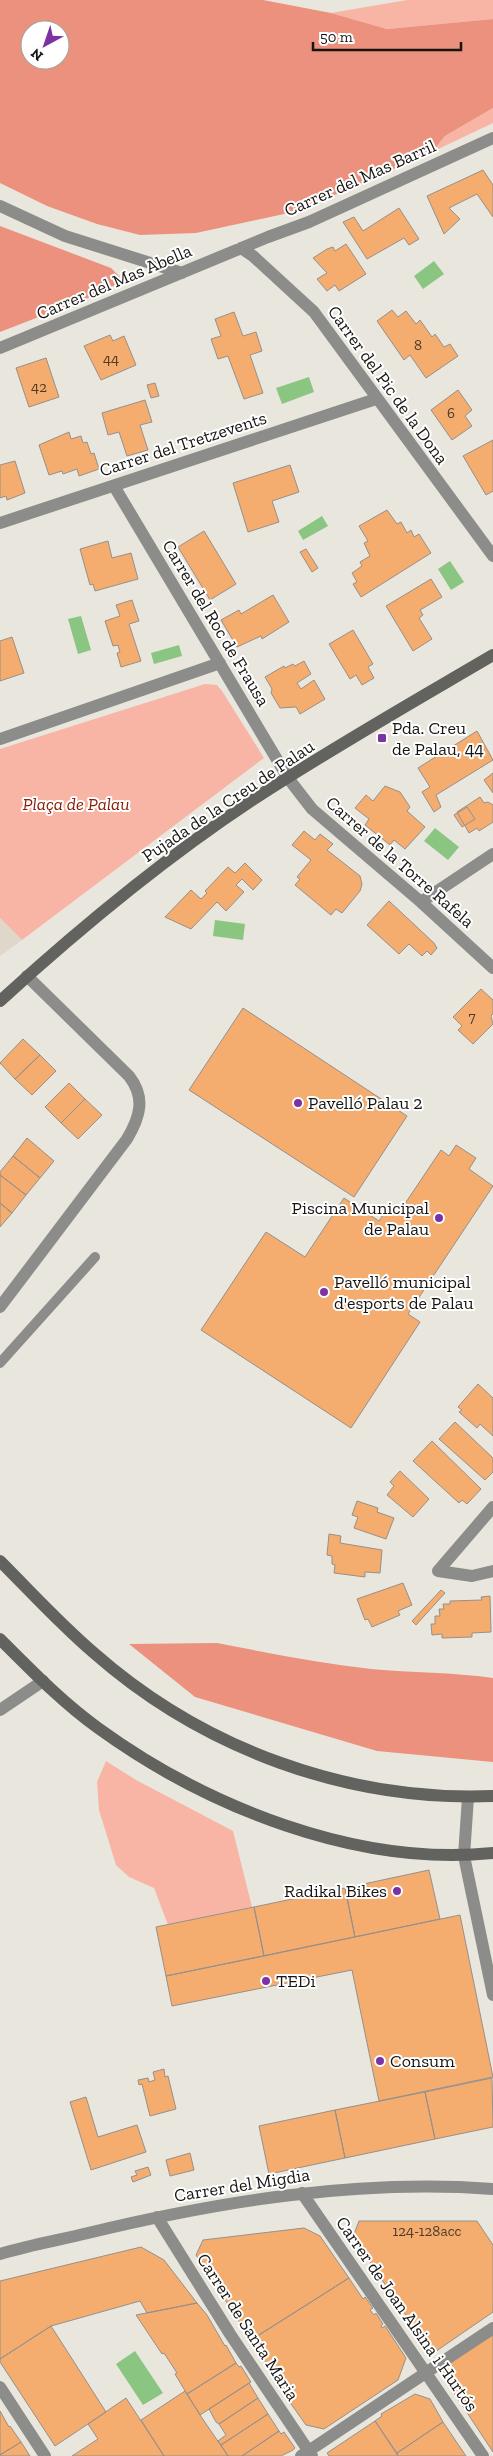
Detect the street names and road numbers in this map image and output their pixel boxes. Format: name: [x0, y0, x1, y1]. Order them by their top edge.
street label: Carrer del Mas Barril: [281, 135, 439, 221]
street label: Carrer del Mas Abella: [33, 239, 195, 325]
street label: Carrer del Pic de la Dona: [323, 301, 453, 469]
street label: Carrer del Tretzevents: [97, 407, 269, 481]
street label: Carrer del Roc de Frausa: [158, 536, 275, 711]
street label: Pujada de la Creu de Palau: [138, 735, 318, 867]
street label: Carrer de la Torre Rafela: [321, 792, 479, 933]
street label: Carrer del Migdia: [173, 2163, 312, 2207]
street label: Carrer de Joan Alsina i Hurtós: [331, 2212, 483, 2416]
street label: Carrer de Santa Maria: [192, 2249, 304, 2405]

